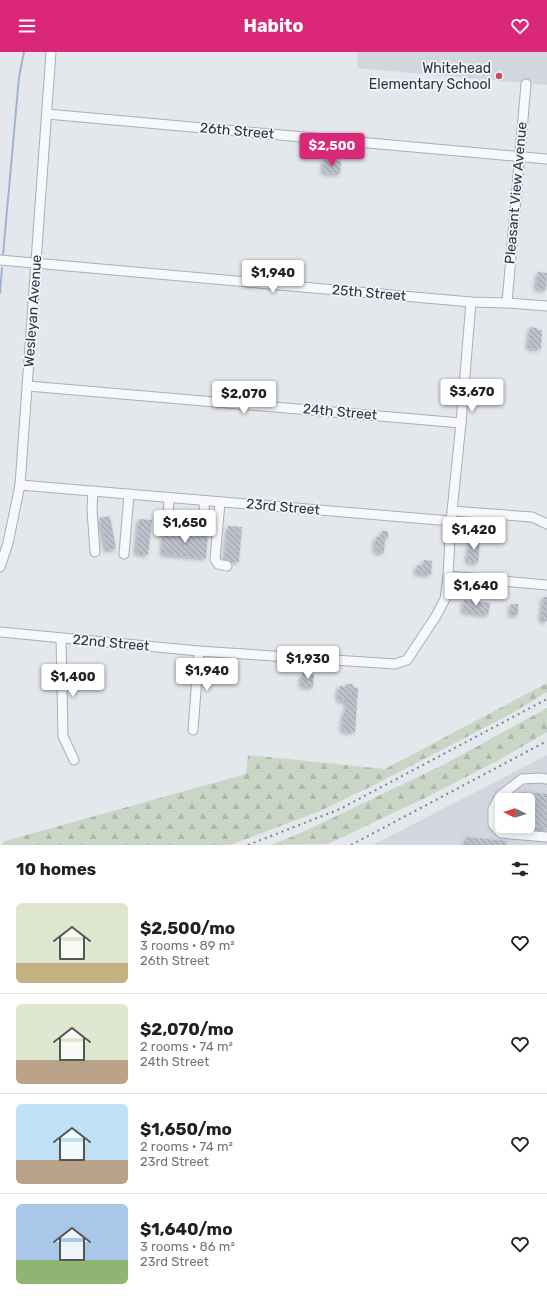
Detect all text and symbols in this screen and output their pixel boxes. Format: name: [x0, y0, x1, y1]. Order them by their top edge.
icon: menu: [16, 15, 38, 37]
text: Habito: [244, 15, 303, 37]
icon: heart: [509, 15, 531, 37]
place label: Whitehead Elementary School: [369, 60, 491, 93]
marker: Whitehead Elementary School: [494, 71, 504, 81]
street label: 26th Street: [199, 119, 275, 143]
street label: Pleasant View Avenue: [501, 121, 531, 265]
pin: $2,500: [299, 133, 365, 167]
text: $2,500: [309, 138, 355, 153]
street label: Wesleyan Avenue: [21, 254, 45, 368]
pin: $1,940: [240, 260, 306, 294]
text: $1,940: [251, 265, 295, 280]
street label: 25th Street: [331, 281, 407, 305]
pin: $3,670: [439, 379, 505, 413]
pin: $2,070: [211, 381, 277, 415]
text: $3,670: [449, 384, 495, 399]
text: $2,070: [221, 386, 267, 401]
street label: 24th Street: [302, 400, 378, 424]
street label: 23rd Street: [245, 495, 321, 519]
pin: $1,650: [152, 510, 218, 544]
text: $1,650: [163, 515, 207, 530]
pin: $1,420: [441, 517, 507, 551]
text: $1,420: [452, 522, 496, 537]
pin: $1,640: [443, 573, 509, 607]
text: $1,640: [454, 578, 498, 593]
street label: 22nd Street: [72, 631, 151, 655]
pin: $1,930: [275, 646, 341, 680]
text: $1,930: [286, 651, 330, 666]
pin: $1,940: [174, 658, 240, 692]
text: $1,940: [185, 663, 229, 678]
pin: $1,400: [40, 664, 106, 698]
text: $1,400: [50, 669, 96, 684]
north arrow: [495, 793, 535, 833]
map controls: [495, 793, 535, 833]
icon: filters: [509, 858, 531, 880]
text: 10 homes: [16, 859, 96, 879]
text: $2,500/mo: [140, 918, 235, 938]
icon: home: [48, 919, 96, 967]
icon: heart: [509, 932, 531, 954]
text: 3 rooms · 89 m²: [140, 938, 235, 953]
text: 26th Street: [140, 953, 209, 968]
text: $2,070/mo: [140, 1019, 234, 1039]
icon: home: [48, 1020, 96, 1068]
icon: heart: [509, 1033, 531, 1055]
text: 2 rooms · 74 m²: [140, 1039, 233, 1054]
text: 24th Street: [140, 1054, 209, 1069]
text: $1,650/mo: [140, 1119, 232, 1139]
icon: home: [48, 1120, 96, 1168]
icon: heart: [509, 1133, 531, 1155]
text: 2 rooms · 74 m²: [140, 1139, 233, 1154]
text: 23rd Street: [140, 1154, 209, 1169]
text: $1,640/mo: [140, 1219, 233, 1239]
icon: home: [48, 1220, 96, 1268]
icon: heart: [509, 1233, 531, 1255]
text: 3 rooms · 86 m²: [140, 1239, 235, 1254]
text: 23rd Street: [140, 1254, 209, 1269]

